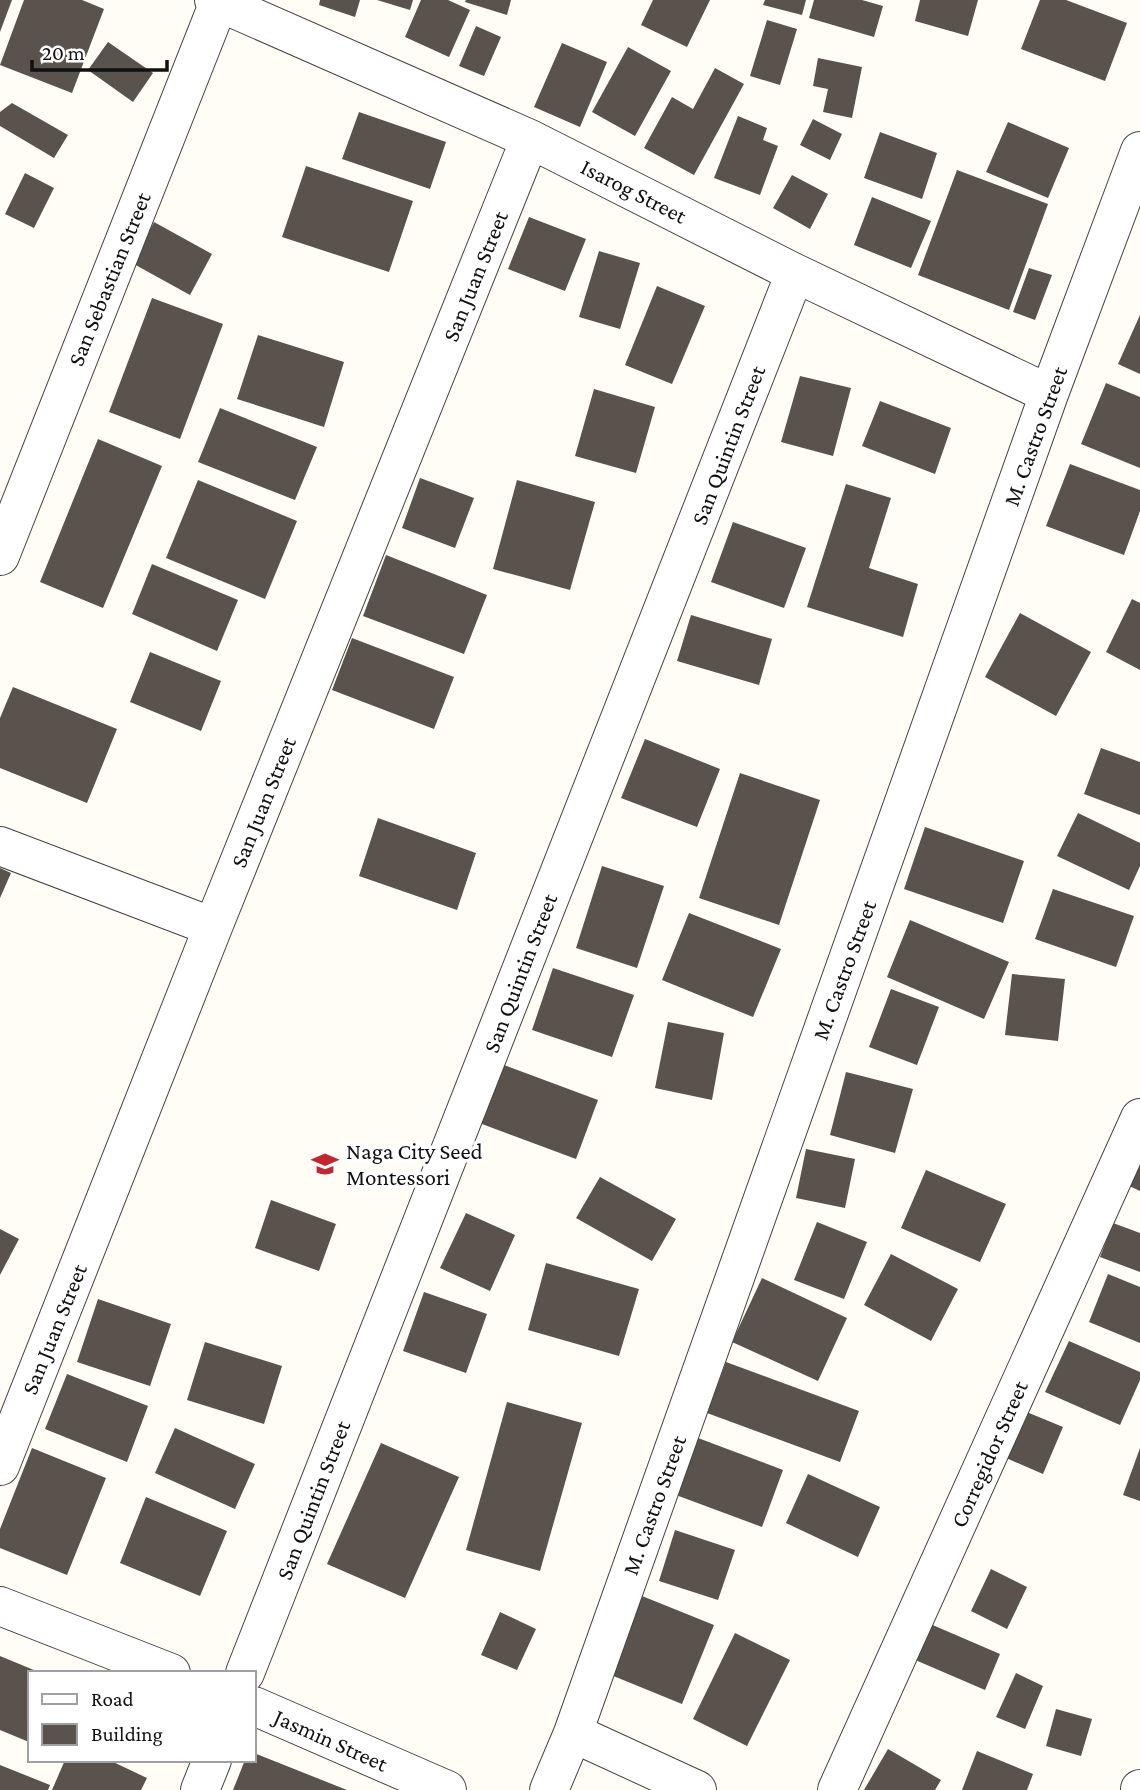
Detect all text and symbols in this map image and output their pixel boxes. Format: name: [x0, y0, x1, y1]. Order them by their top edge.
scale bar: [32, 28, 166, 72]
text: 20 m: [42, 41, 85, 65]
street label: Isarog Street: [577, 153, 691, 229]
street label: San Sebastian Street: [62, 188, 156, 370]
street label: San Juan Street: [437, 207, 513, 345]
street label: San Quintin Street: [686, 361, 770, 528]
street label: M. Castro Street: [998, 362, 1072, 509]
street label: San Juan Street: [225, 733, 301, 871]
street label: San Quintin Street: [478, 889, 562, 1056]
street label: M. Castro Street: [807, 896, 881, 1043]
place label: Naga City Seed Montessori: [346, 1138, 483, 1190]
school or university icon: Naga City Seed Montessori: [310, 1149, 340, 1179]
street label: San Juan Street: [16, 1260, 92, 1398]
street label: Corregidor Street: [945, 1376, 1033, 1531]
street label: San Quintin Street: [271, 1416, 355, 1583]
street label: M. Castro Street: [617, 1431, 691, 1578]
legend: [28, 1671, 256, 1762]
text: Road: [91, 1687, 134, 1711]
street label: Jasmin Street: [268, 1703, 392, 1777]
text: Building: [91, 1722, 163, 1746]

